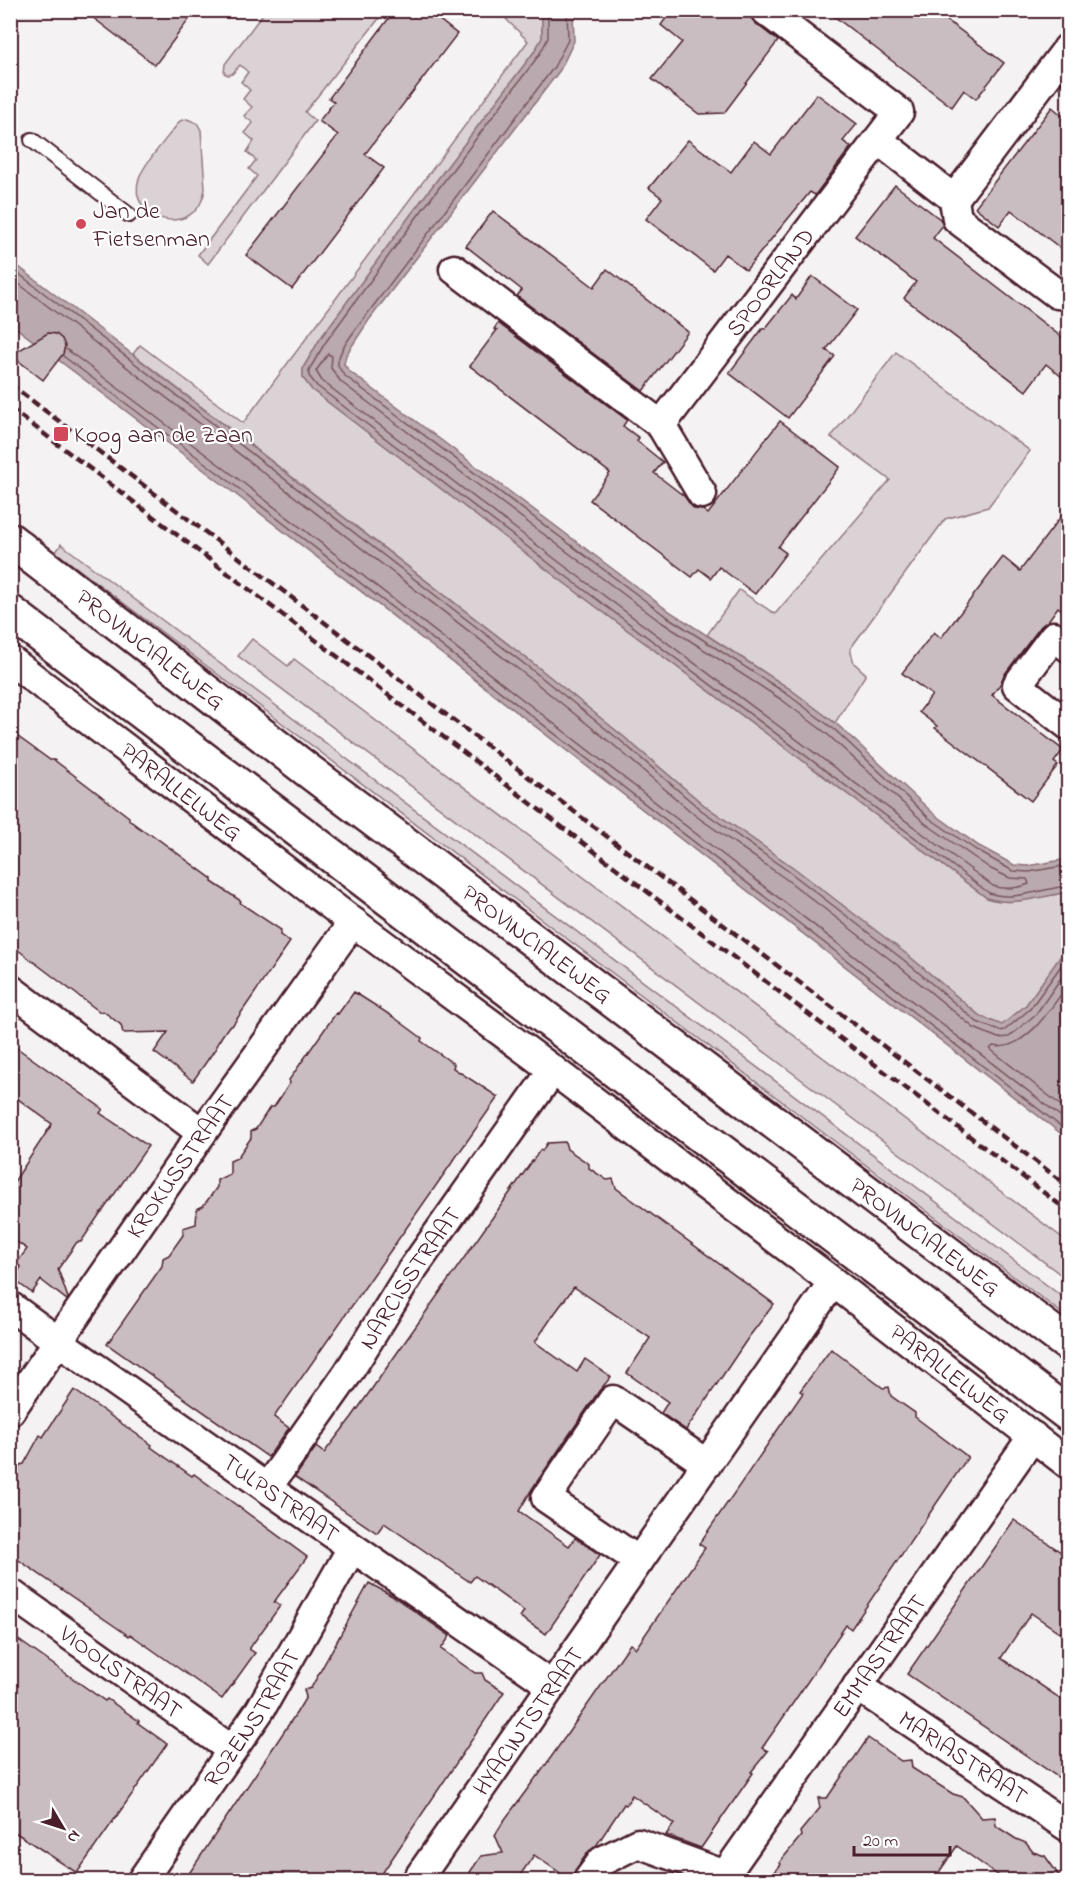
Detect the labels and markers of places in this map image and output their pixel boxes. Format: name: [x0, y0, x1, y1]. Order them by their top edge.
place label: Jan de Fietsenman: [92, 195, 210, 258]
marker: Jan de Fietsenman: [74, 217, 88, 231]
place label: Koog aan de Zaan: [74, 419, 253, 454]
marker: Koog aan de Zaan: [52, 425, 70, 443]

